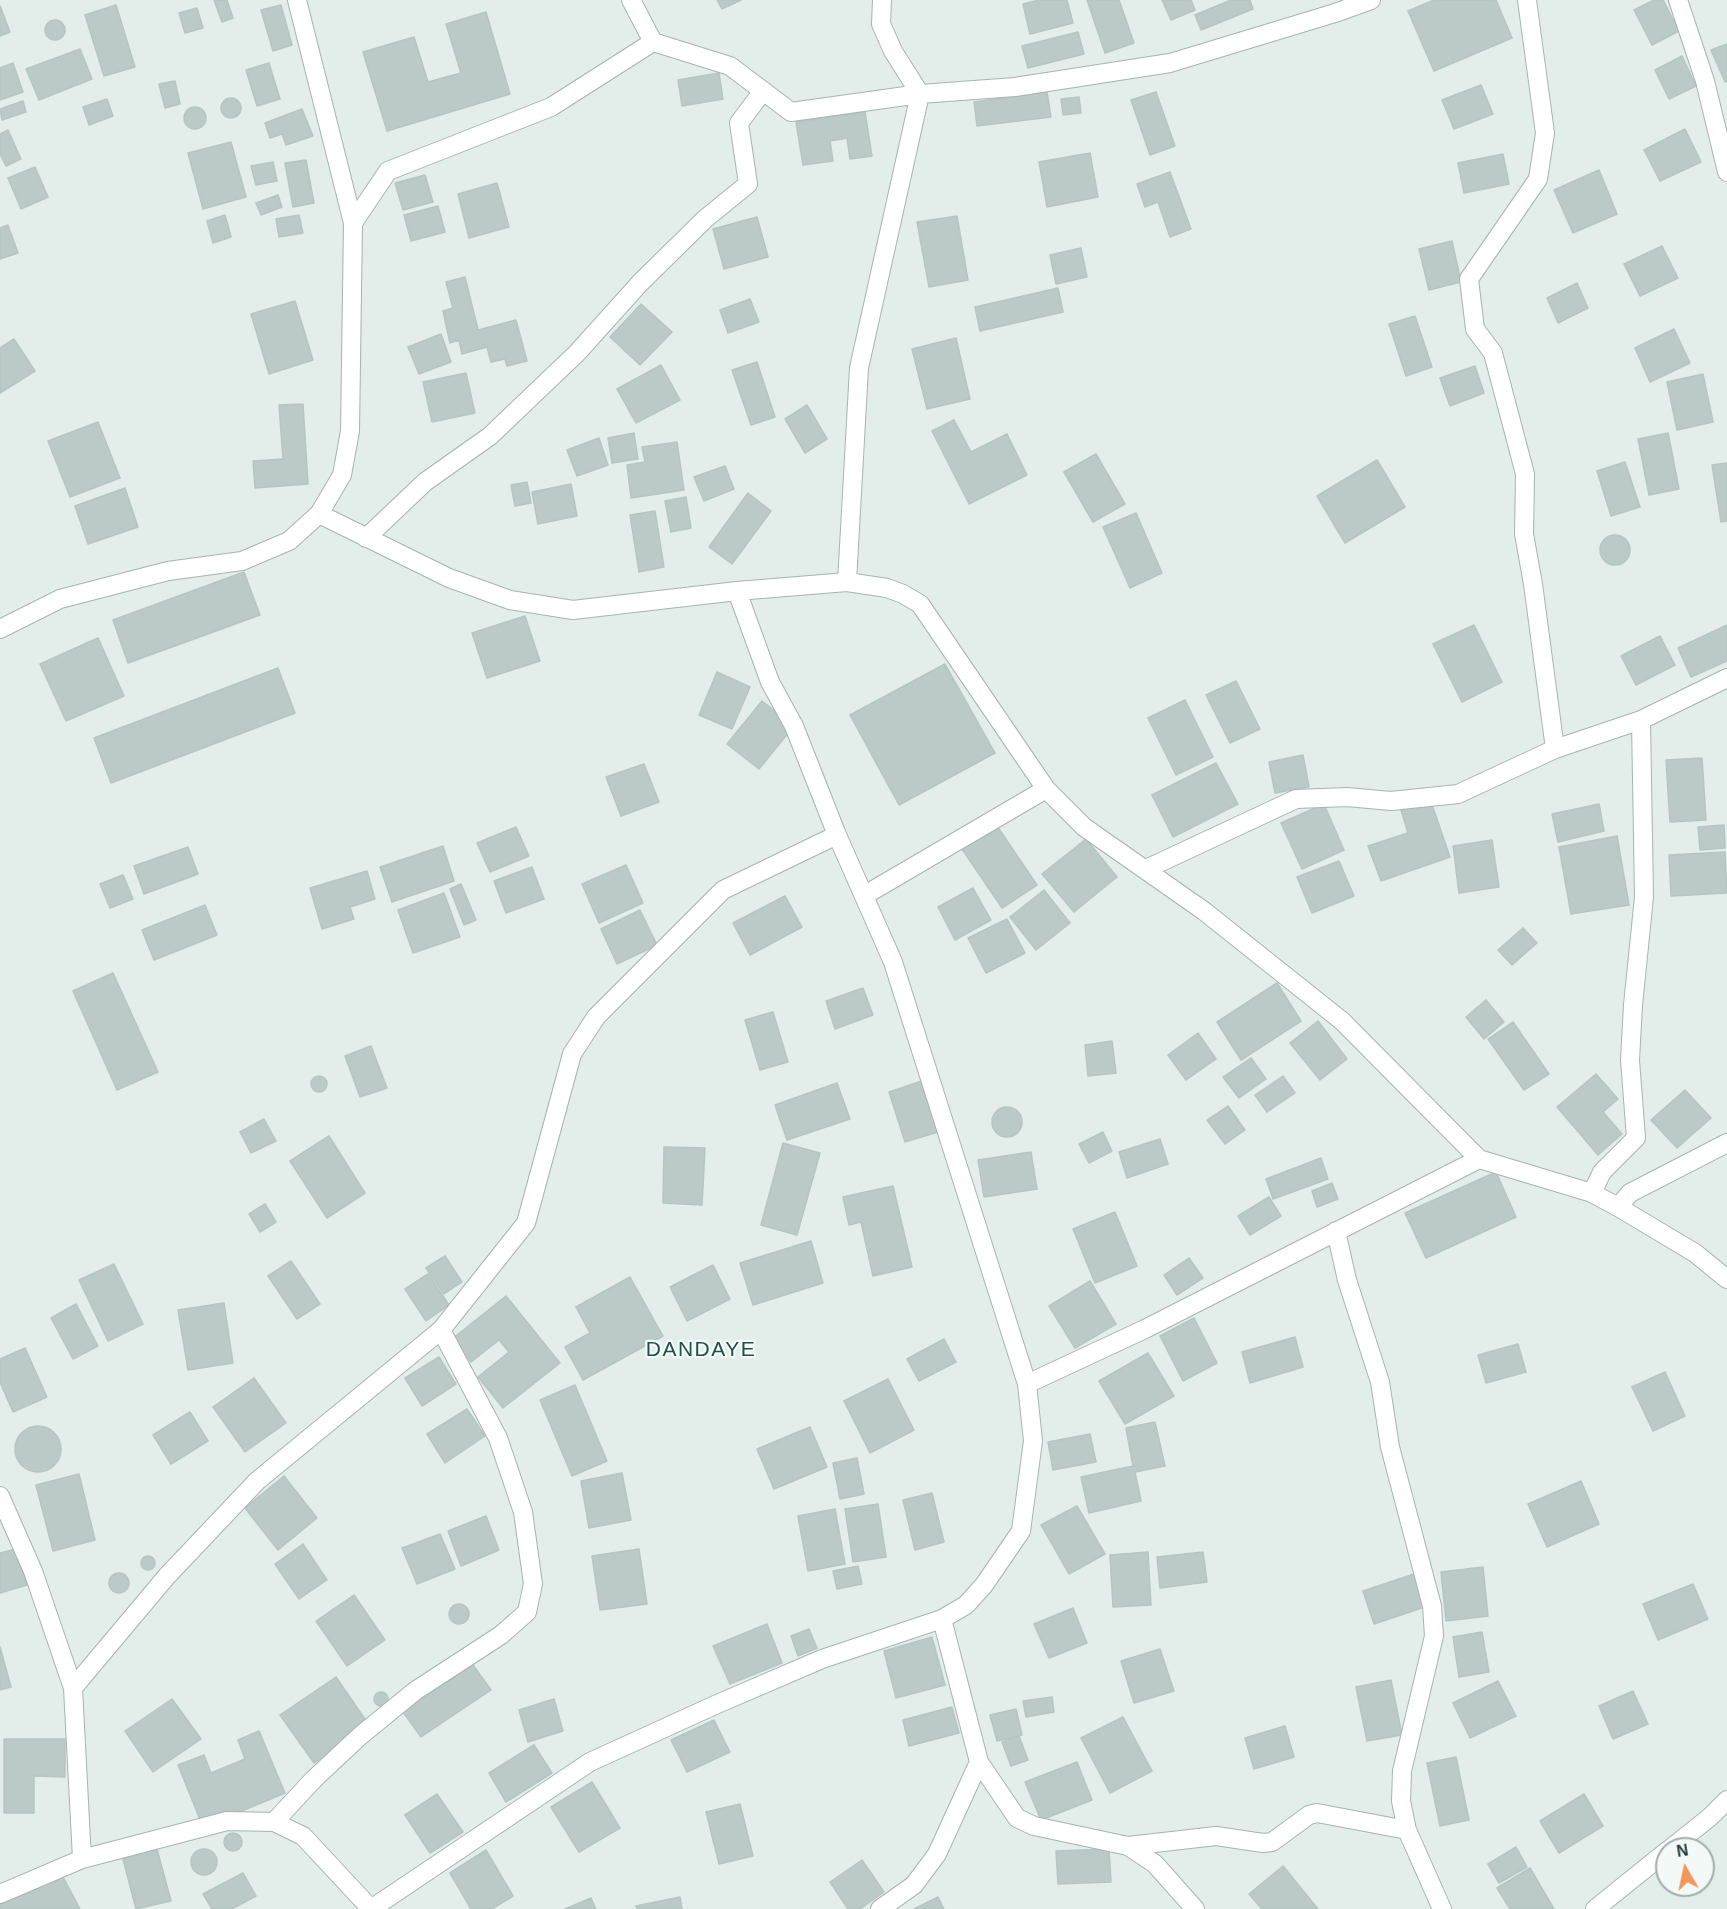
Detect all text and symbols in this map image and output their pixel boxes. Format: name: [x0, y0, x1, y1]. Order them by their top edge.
district label: DANDAYE: [646, 1337, 756, 1363]
north arrow: [1655, 1837, 1715, 1897]
text: N: [1675, 1841, 1689, 1860]

